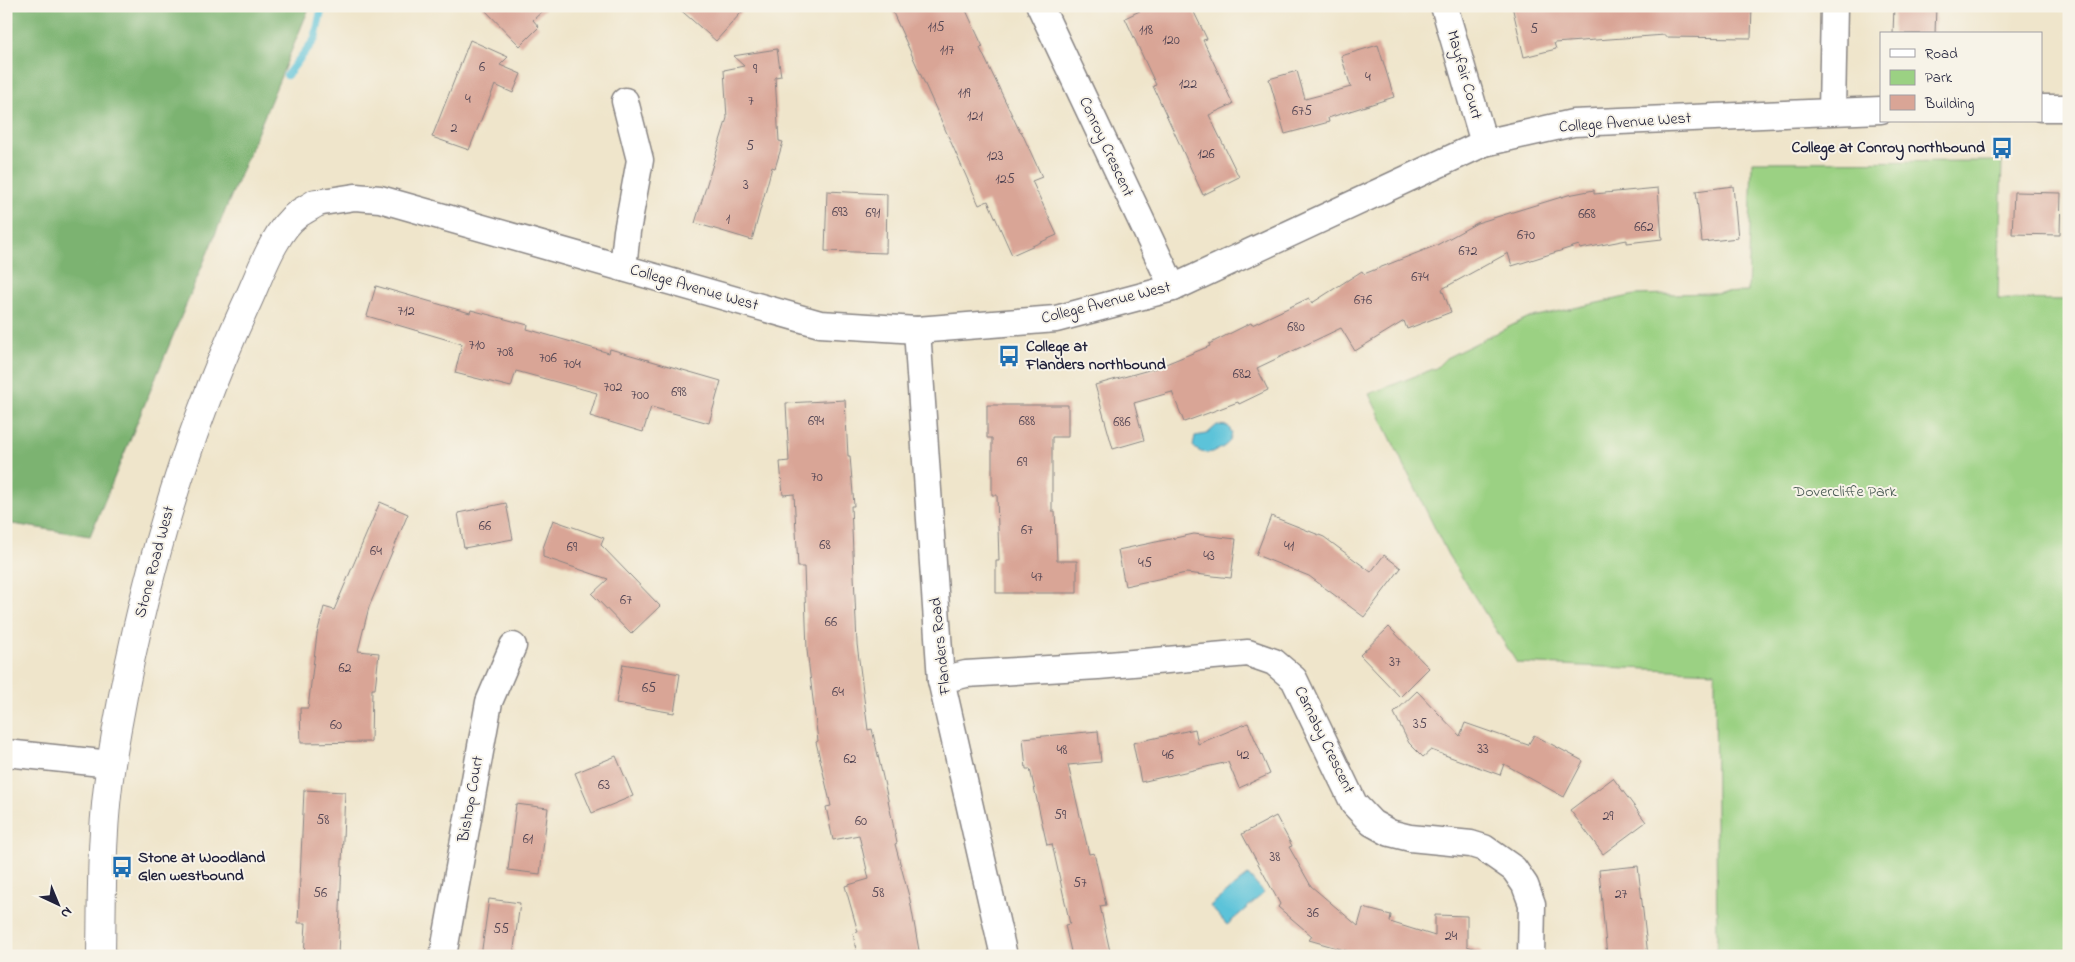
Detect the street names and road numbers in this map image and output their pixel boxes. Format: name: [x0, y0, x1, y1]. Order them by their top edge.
street label: Mayfair Court: [1440, 28, 1488, 123]
street label: Conroy Crescent: [1072, 93, 1140, 201]
street label: College Avenue West: [1558, 106, 1693, 140]
street label: College Avenue West: [627, 258, 762, 318]
street label: College Avenue West: [1039, 275, 1174, 331]
street label: Stone Road West: [129, 503, 182, 621]
street label: Flanders Road: [924, 596, 958, 697]
street label: Carnaby Crescent: [1288, 682, 1361, 798]
street label: Bishop Court: [451, 753, 490, 845]

